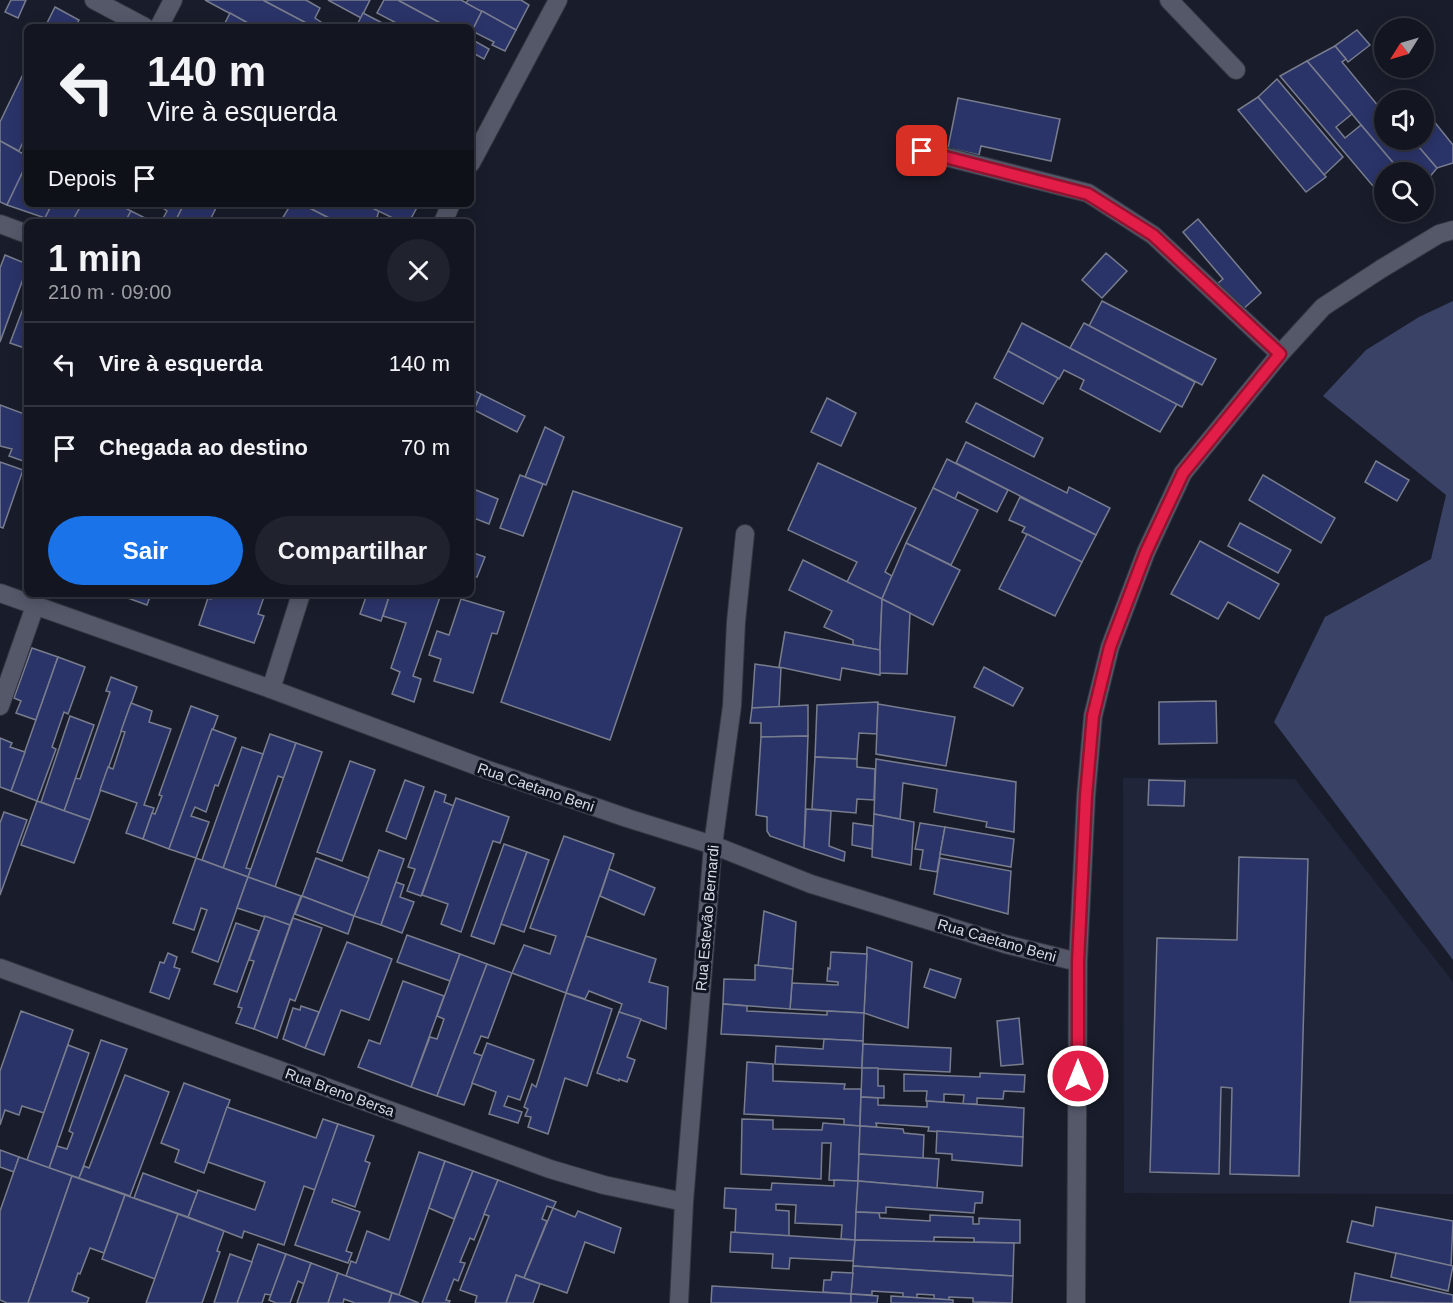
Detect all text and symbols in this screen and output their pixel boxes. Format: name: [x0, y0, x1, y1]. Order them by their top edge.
north arrow: [1374, 18, 1434, 78]
map controls: [1374, 18, 1434, 222]
icon: left: [48, 48, 126, 126]
text: 140 m: [147, 48, 266, 95]
button: sound: [1374, 90, 1434, 150]
text: Vire à esquerda: [147, 97, 337, 127]
pin: [896, 125, 947, 176]
icon: arrive: [905, 134, 938, 167]
icon: arrive: [128, 162, 161, 195]
button: search: [1374, 162, 1434, 222]
text: Depois: [48, 166, 116, 191]
text: 1 min: [48, 238, 142, 279]
button: close: [387, 239, 450, 302]
text: 210 m · 09:00: [48, 281, 171, 303]
icon: left: [48, 348, 81, 381]
text: Vire à esquerda: [99, 351, 262, 376]
text: 140 m: [389, 351, 450, 376]
icon: arrive: [48, 432, 81, 465]
text: Chegada ao destino: [99, 435, 308, 460]
text: 70 m: [401, 435, 450, 460]
button: Sair: [48, 516, 243, 585]
button: Compartilhar: [255, 516, 450, 585]
street label: Rua Caetano Beni: [475, 759, 597, 815]
street label: Rua Estevão Bernardi: [692, 844, 722, 992]
street label: Rua Caetano Beni: [936, 915, 1058, 965]
position arrow: [1046, 1044, 1110, 1108]
street label: Rua Breno Bersa: [283, 1064, 398, 1120]

